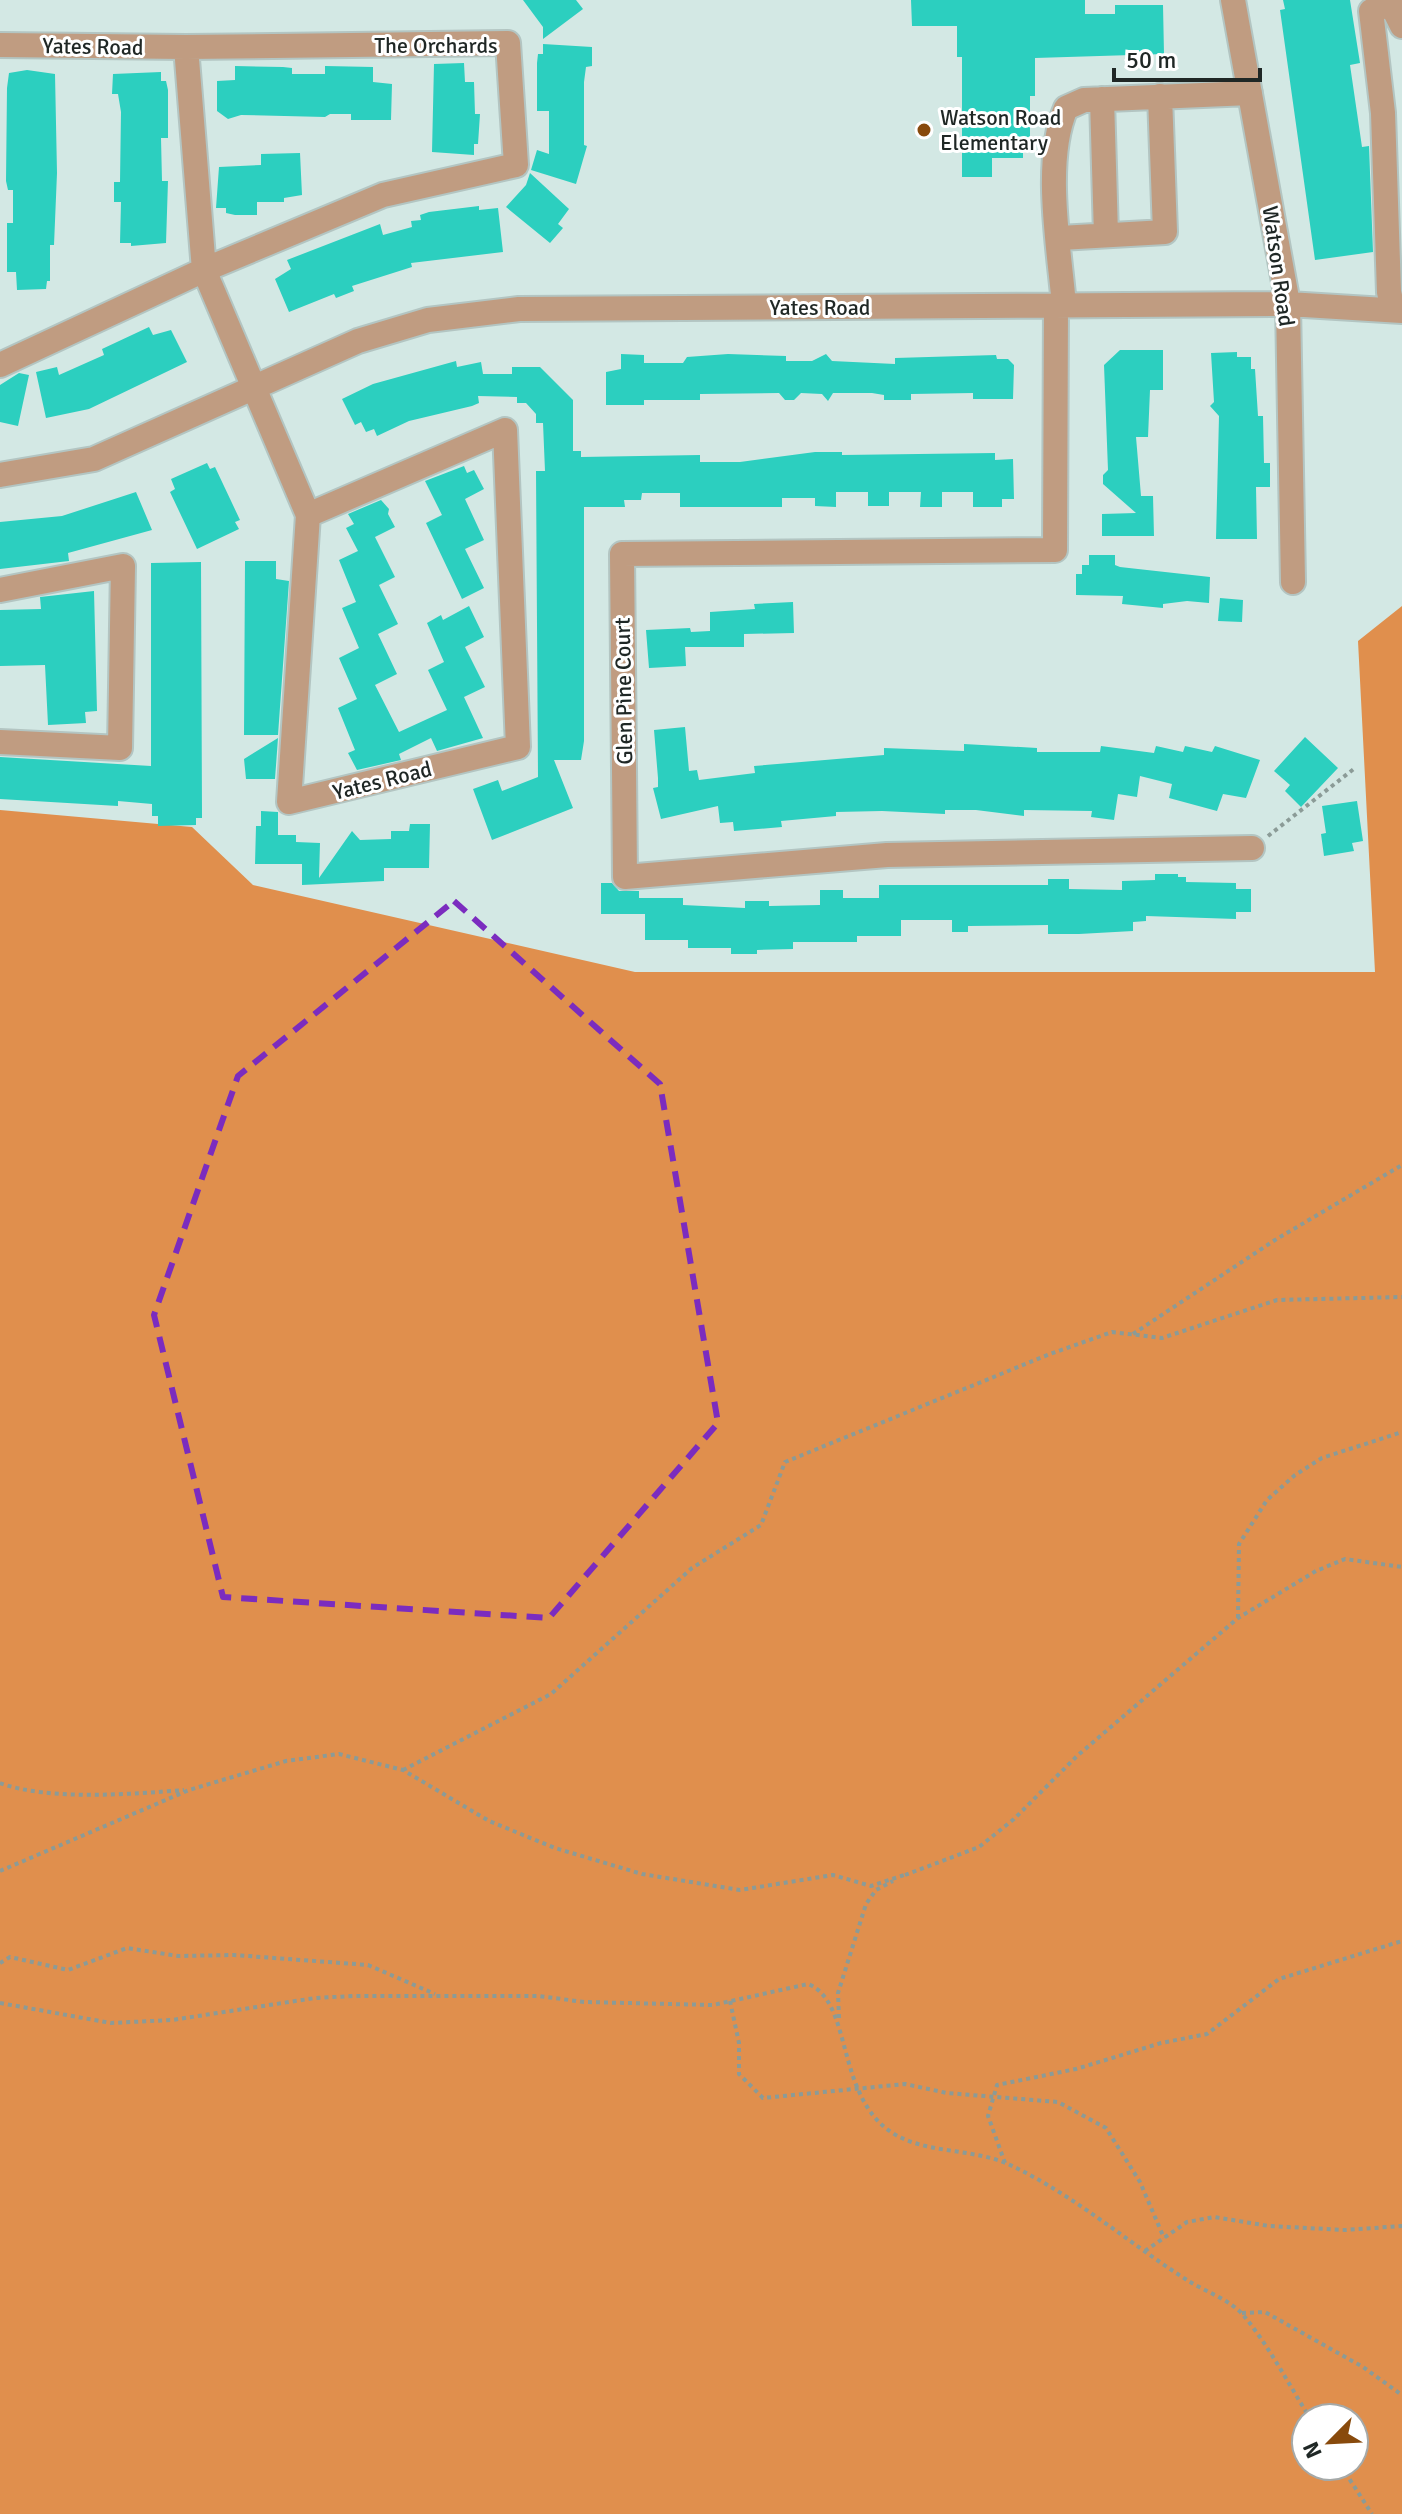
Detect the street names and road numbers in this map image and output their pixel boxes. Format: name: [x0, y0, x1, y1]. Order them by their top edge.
street label: Yates Road: [42, 32, 144, 61]
street label: The Orchards: [374, 32, 498, 59]
street label: Watson Road: [1257, 204, 1300, 328]
street label: Yates Road: [769, 294, 871, 321]
street label: Glen Pine Court: [609, 617, 638, 765]
street label: Yates Road: [330, 755, 434, 806]

